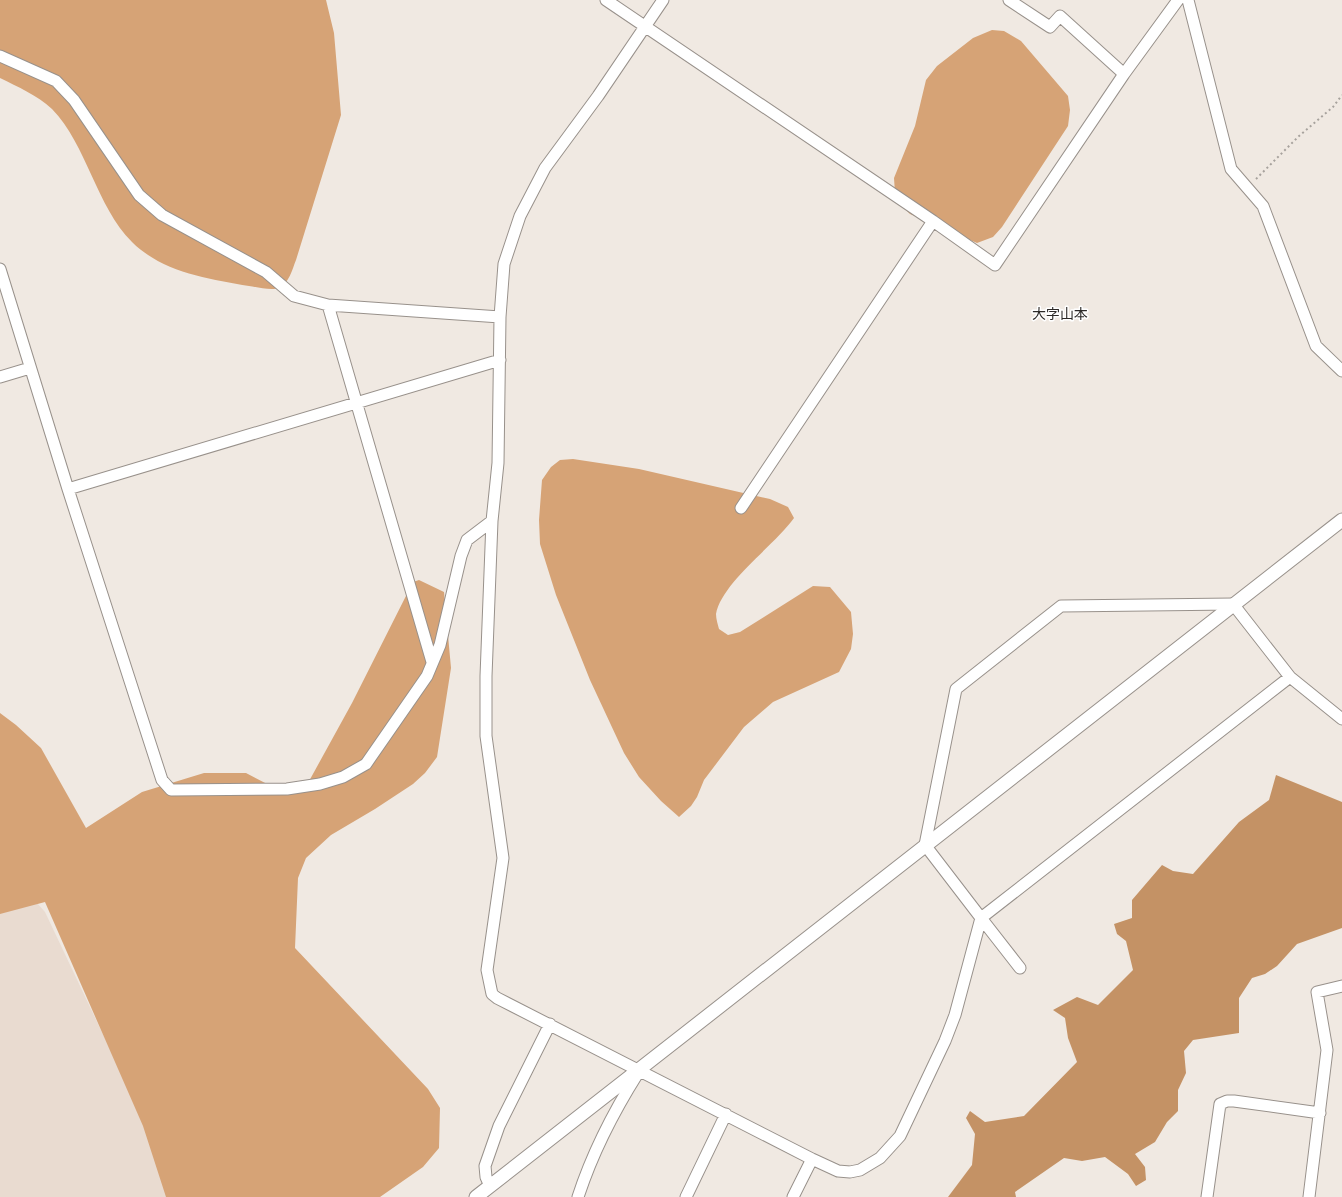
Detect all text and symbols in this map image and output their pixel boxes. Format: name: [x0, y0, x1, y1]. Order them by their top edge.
district label: 大字山本: [1032, 304, 1088, 324]

